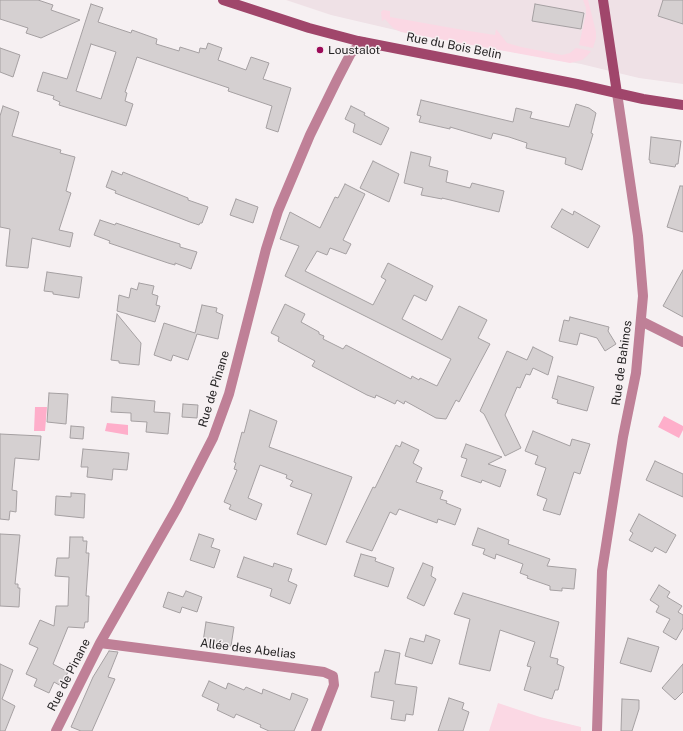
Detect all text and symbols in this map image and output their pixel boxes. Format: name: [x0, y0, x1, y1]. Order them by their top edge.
street label: Rue du Bois Belin: [405, 30, 503, 62]
place label: Loustalot: [328, 43, 380, 57]
marker: Loustalot: [315, 45, 325, 55]
street label: Rue de Bahinos: [609, 319, 635, 407]
street label: Rue de Pinane: [195, 349, 233, 429]
street label: Rue de Pinane: [45, 636, 93, 714]
street label: Allée des Abelias: [199, 636, 297, 662]

